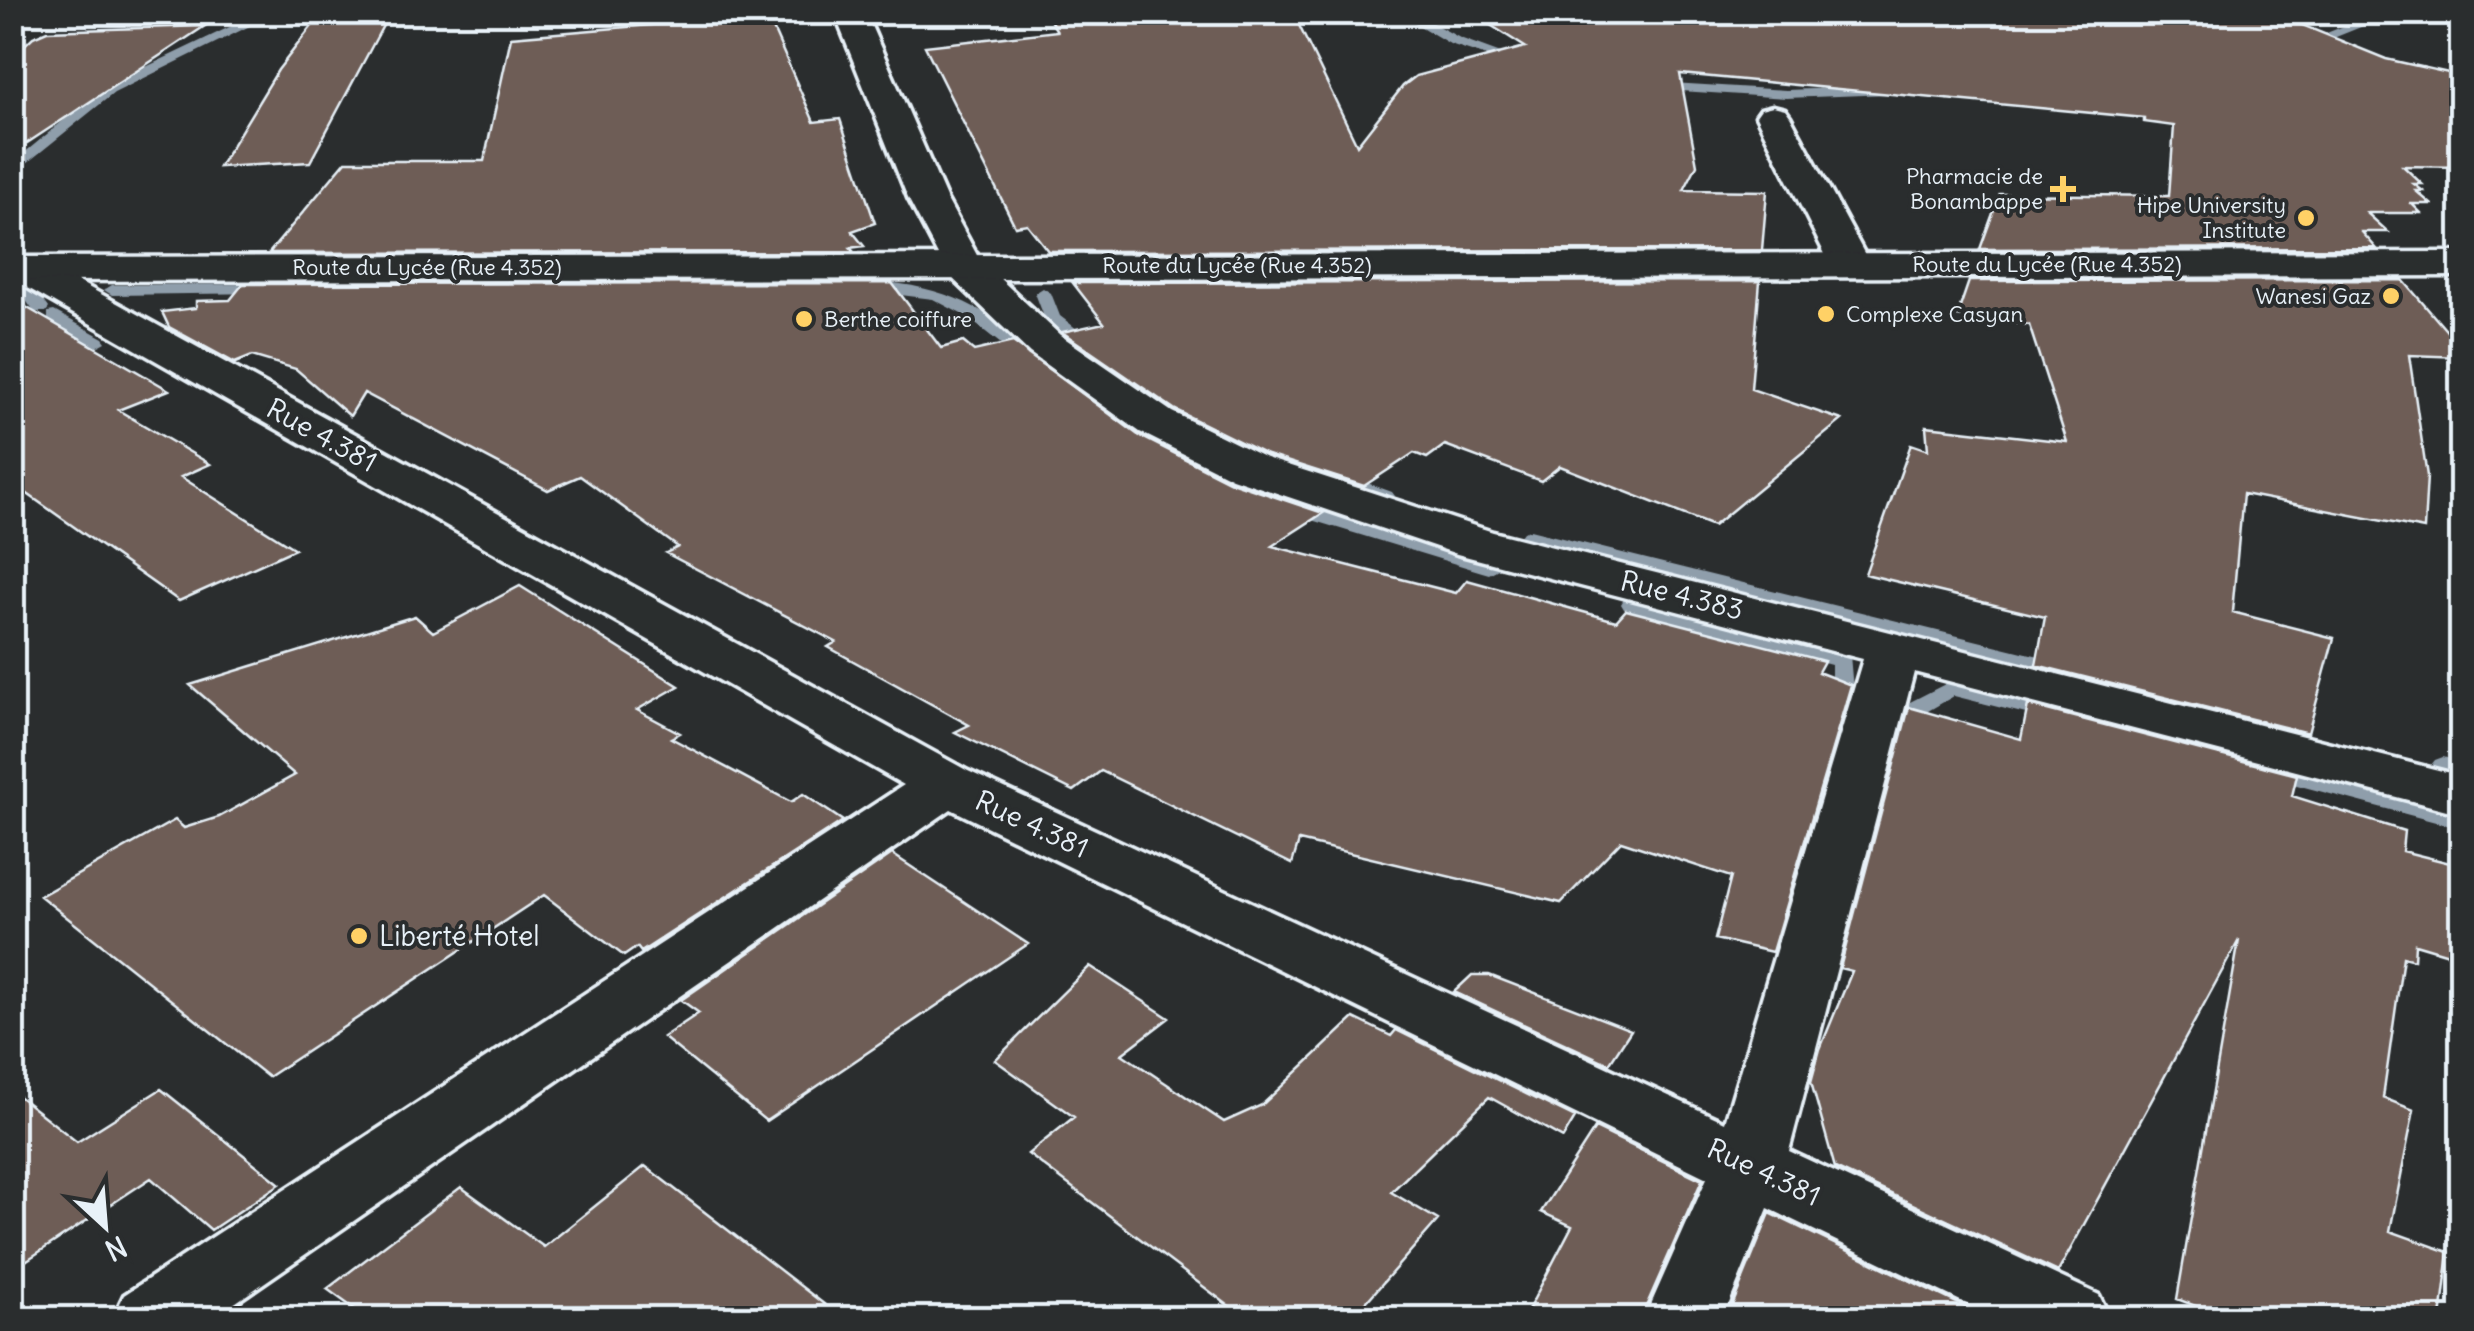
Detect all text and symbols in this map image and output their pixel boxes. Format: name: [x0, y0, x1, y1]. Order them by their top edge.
place label: Pharmacie de Bonambappe: [1906, 162, 2043, 215]
marker: Pharmacie de Bonambappe: [2052, 178, 2074, 200]
place label: Hipe University Institute: [2137, 191, 2286, 244]
marker: Hipe University Institute: [2295, 207, 2317, 229]
street label: Route du Lycée (Rue 4.352): [1912, 250, 2182, 278]
street label: Route du Lycée (Rue 4.352): [1102, 251, 1372, 279]
street label: Route du Lycée (Rue 4.352): [292, 253, 562, 281]
place label: Wanesi Gaz: [2255, 282, 2371, 310]
marker: Wanesi Gaz: [2380, 285, 2402, 307]
place label: Complexe Casyan: [1846, 300, 2023, 328]
marker: Complexe Casyan: [1815, 303, 1837, 325]
place label: Berthe coiffure: [824, 305, 972, 333]
marker: Berthe coiffure: [793, 308, 815, 330]
street label: Rue 4.381: [260, 390, 384, 480]
street label: Rue 4.383: [1617, 562, 1747, 628]
street label: Rue 4.381: [970, 782, 1094, 866]
place label: Liberté Hotel: [379, 918, 540, 954]
marker: Liberté Hotel: [348, 925, 370, 947]
street label: Rue 4.381: [1702, 1130, 1826, 1214]
north arrow: [55, 1176, 155, 1276]
text: N: [99, 1228, 133, 1269]

